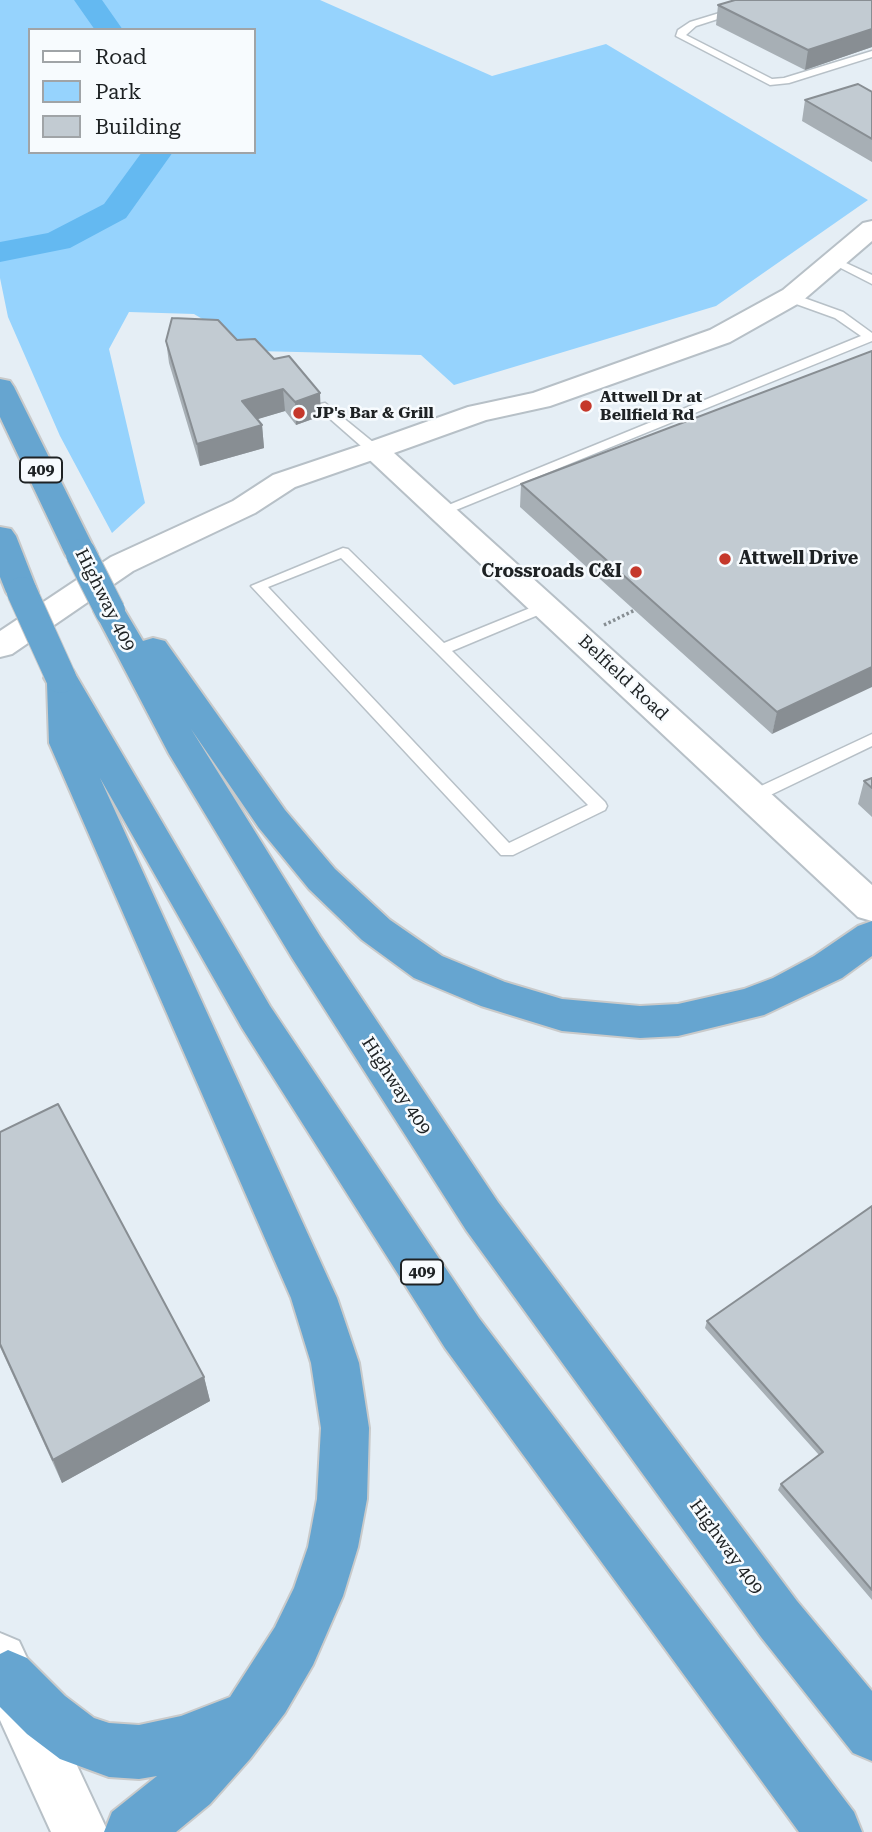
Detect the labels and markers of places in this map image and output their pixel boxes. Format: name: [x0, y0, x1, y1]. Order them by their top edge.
place label: Attwell Dr at Bellfield Rd: [600, 387, 702, 425]
marker: Attwell Dr at Bellfield Rd: [578, 398, 594, 414]
place label: JP's Bar & Grill: [313, 403, 434, 423]
marker: JP's Bar & Grill: [291, 405, 307, 421]
place label: Attwell Drive: [739, 548, 858, 570]
marker: Attwell Drive: [717, 551, 733, 567]
place label: Crossroads C&I: [482, 561, 622, 583]
marker: Crossroads C&I: [628, 564, 644, 580]

